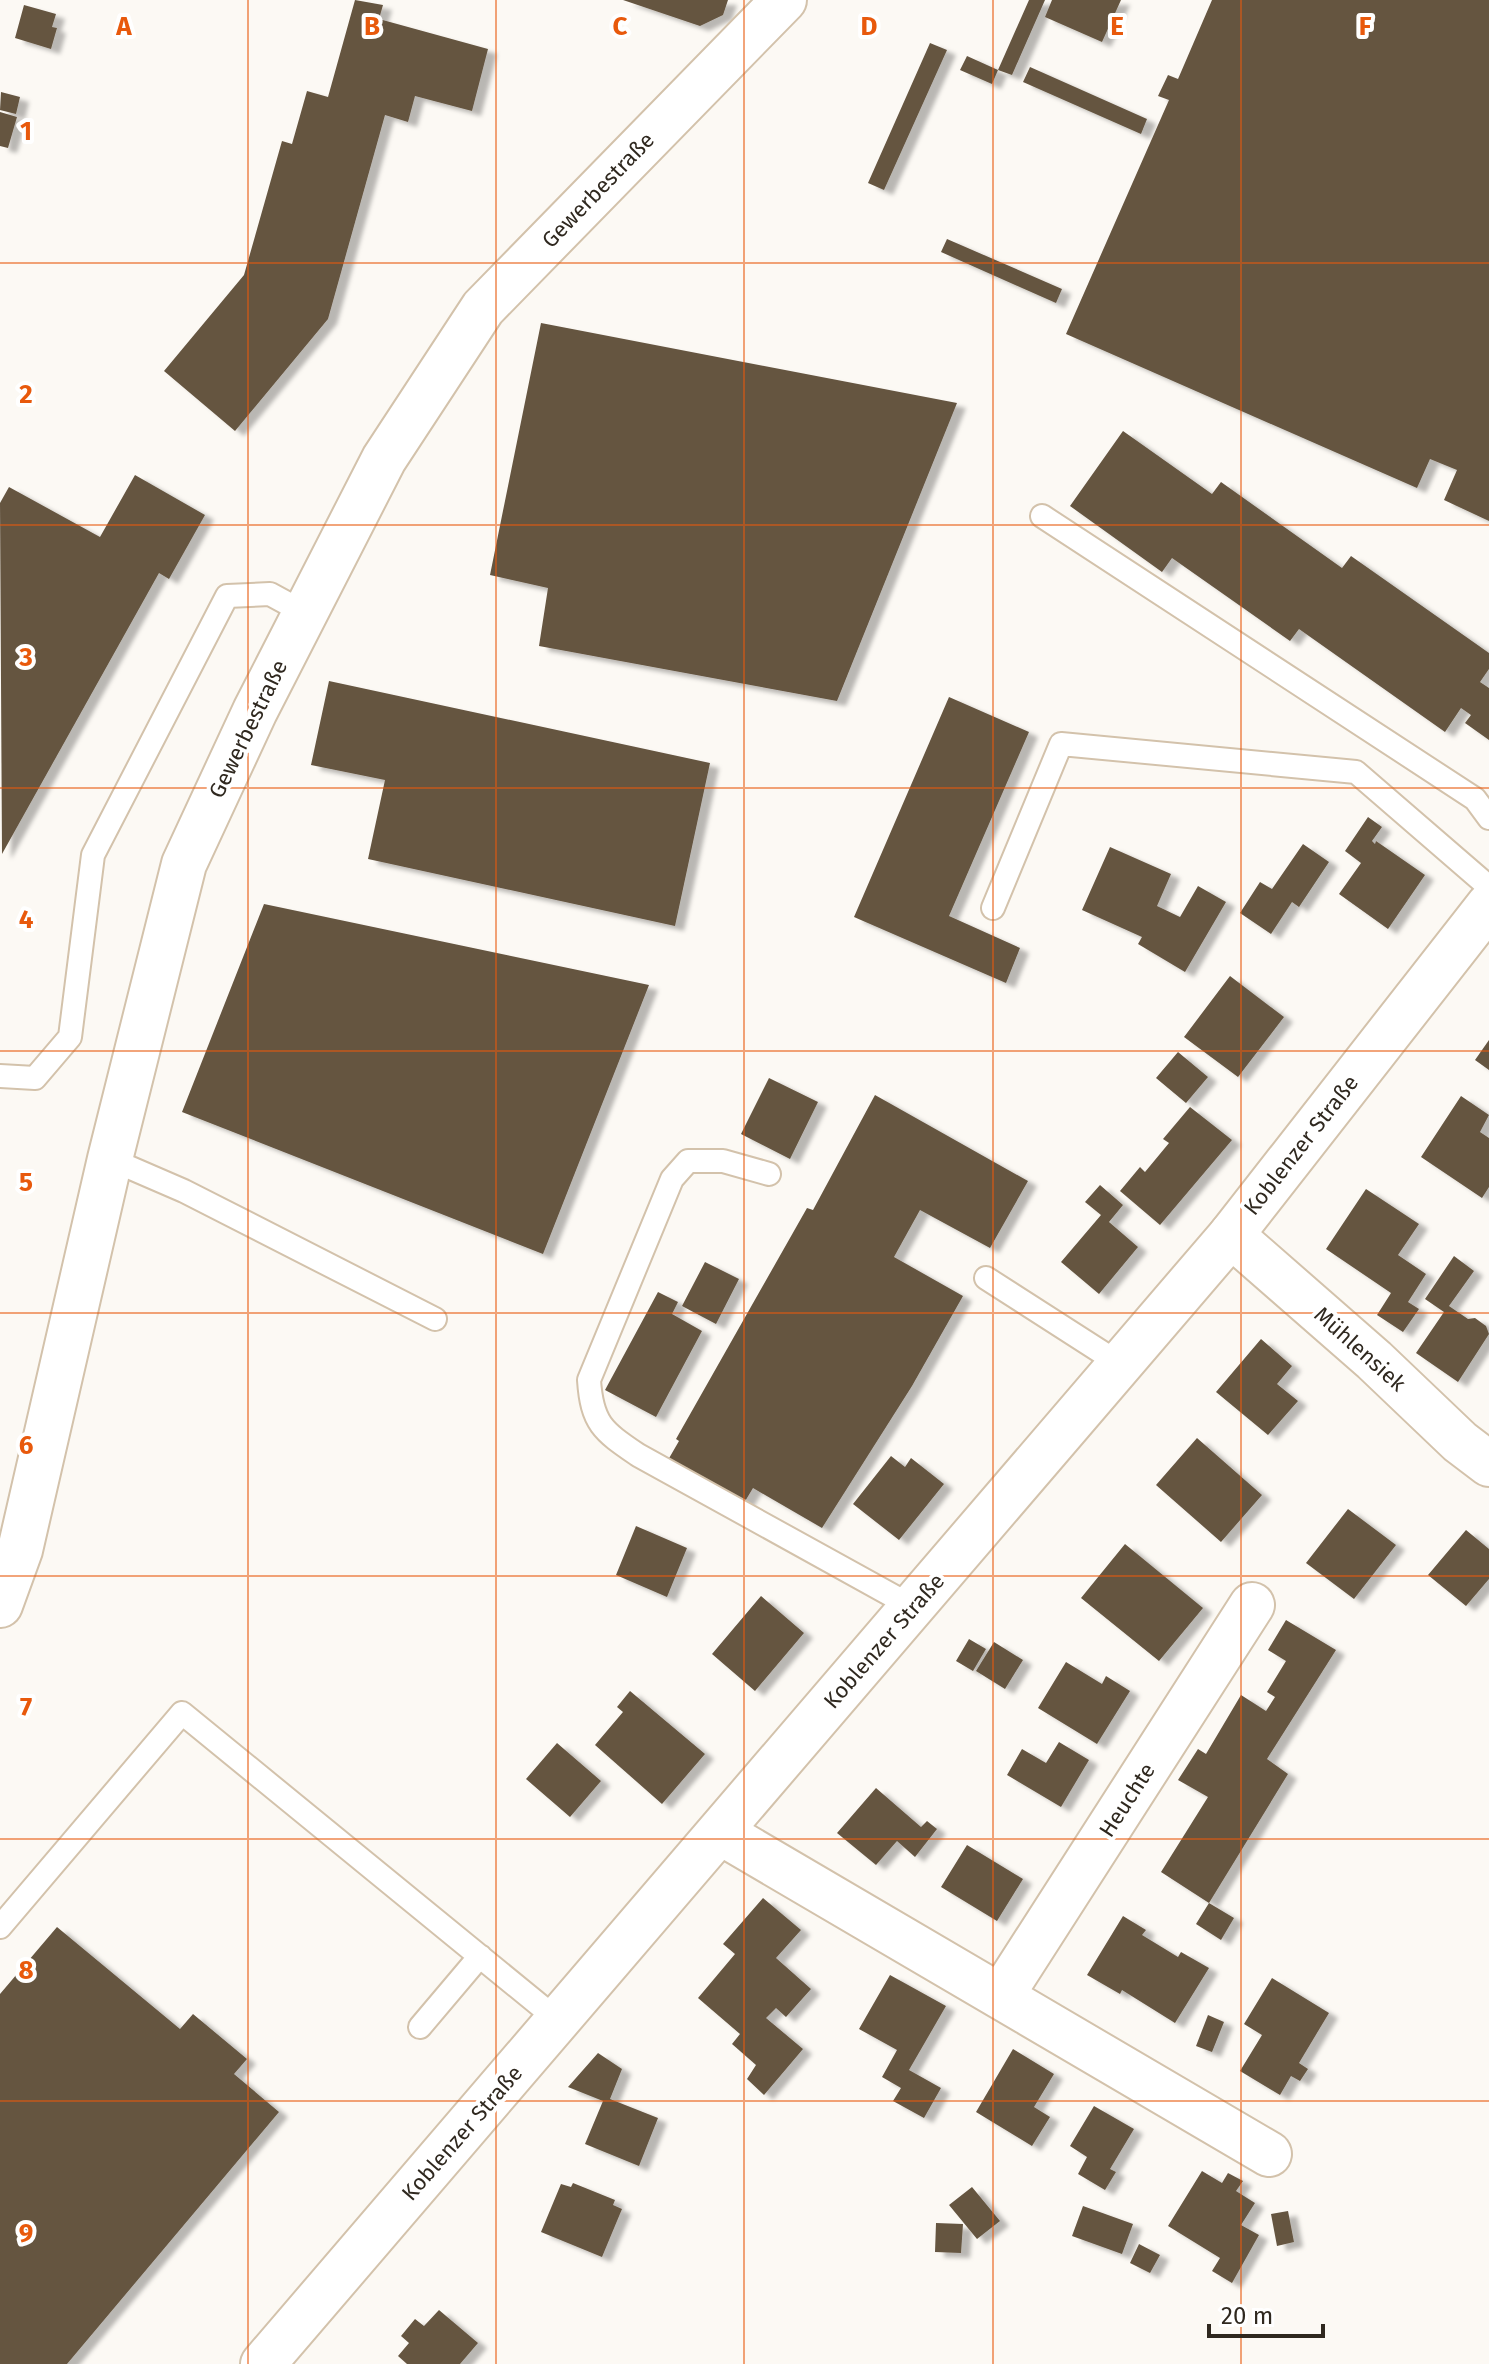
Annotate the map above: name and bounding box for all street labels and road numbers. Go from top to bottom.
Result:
street label: Gewerbestraße [536,127,660,253]
street label: Gewerbestraße [203,656,293,802]
street label: Koblenzer Straße [1238,1070,1364,1220]
street label: Mühlensiek [1309,1301,1412,1398]
street label: Koblenzer Straße [818,1568,950,1714]
street label: Heuchte [1093,1758,1161,1842]
street label: Koblenzer Straße [396,2060,528,2206]

